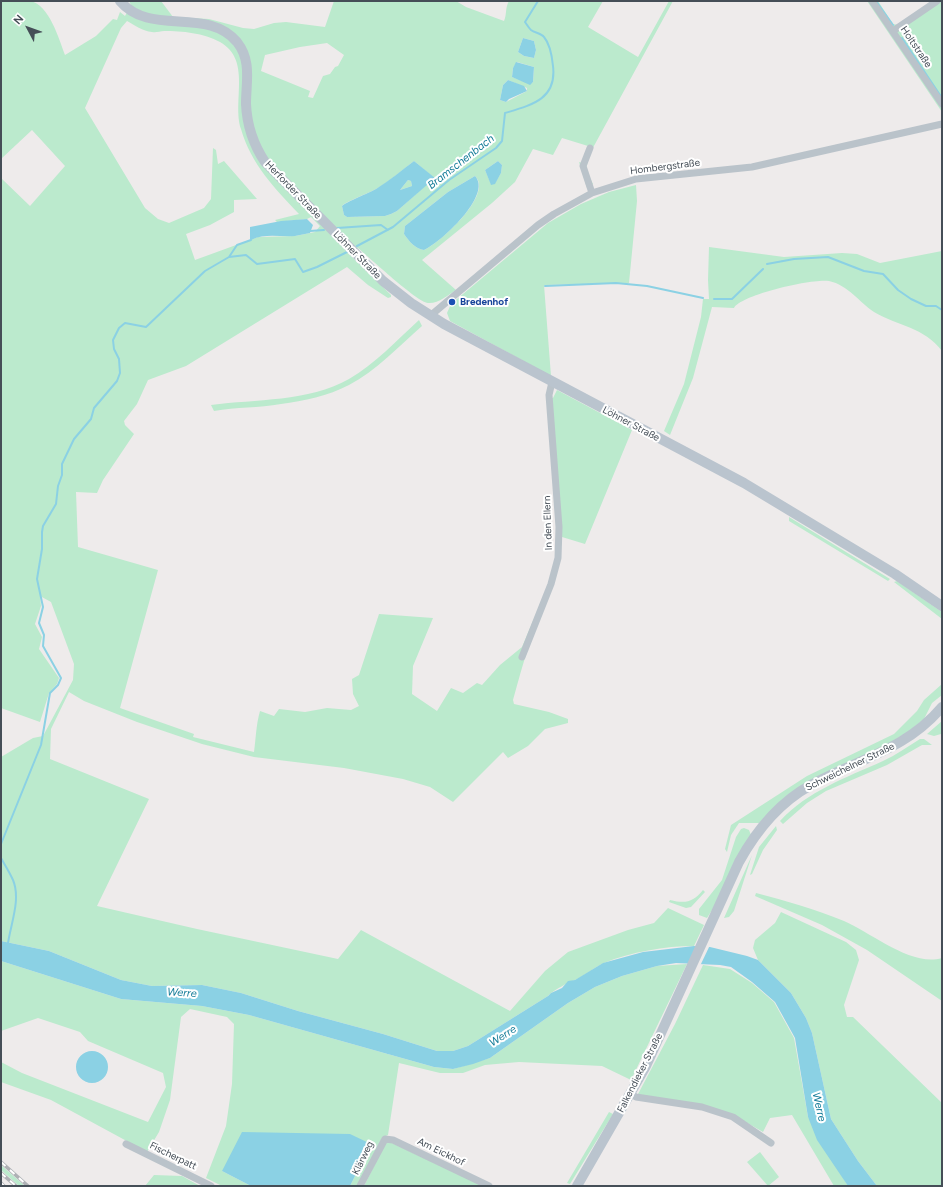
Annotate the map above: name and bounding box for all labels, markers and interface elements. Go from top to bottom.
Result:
north arrow [8,8,48,48]
text: N [11,12,26,27]
street label: Holtstraße [898,24,934,70]
water label: Bramschenbach [425,132,497,192]
street label: Hombergstraße [629,157,701,177]
street label: Herforder Straße [262,159,324,221]
street label: Löhner Straße [330,228,384,282]
place label: Bredenhof [460,296,508,308]
marker: Bredenhof [447,297,457,307]
street label: Löhner Straße [600,404,662,444]
street label: In den Ellern [541,495,555,551]
street label: Schweichelner Straße [804,740,896,794]
water label: Werre [167,985,197,1001]
water label: Werre [487,1022,519,1050]
street label: Falkendieker Straße [615,1031,665,1115]
water label: Werre [809,1091,829,1123]
street label: Am Eickhof [415,1135,467,1169]
street label: Fischerpatt [148,1139,198,1173]
street label: Klärweg [350,1139,376,1177]

